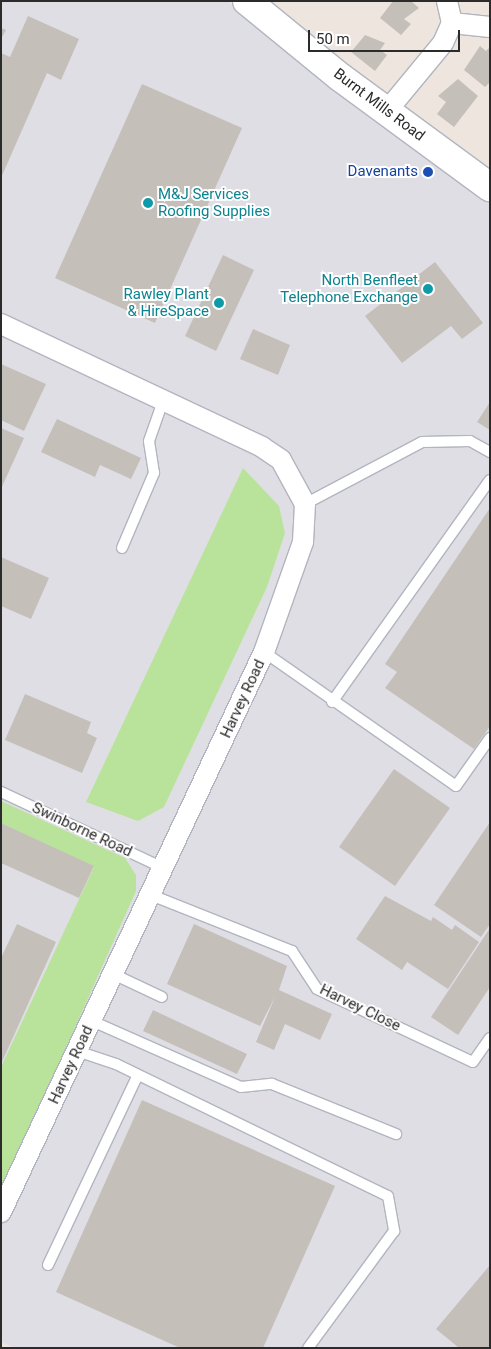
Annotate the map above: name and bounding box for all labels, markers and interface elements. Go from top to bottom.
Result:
scale bar [311,20,464,52]
text: 50 m [316,30,350,48]
street label: Burnt Mills Road [330,65,428,145]
place label: Davenants [348,163,418,181]
marker: Davenants [422,166,434,178]
place label: M&J Services Roofing Supplies [158,185,270,220]
marker: M&J Services Roofing Supplies [142,197,154,209]
place label: North Benfleet Telephone Exchange [280,271,418,306]
marker: North Benfleet Telephone Exchange [422,283,434,295]
place label: Rawley Plant & HireSpace [124,285,209,320]
marker: Rawley Plant & HireSpace [213,297,225,309]
street label: Harvey Road [217,657,269,741]
street label: Swinborne Road [29,799,135,861]
street label: Harvey Close [317,981,403,1035]
street label: Harvey Road [45,1023,97,1107]

